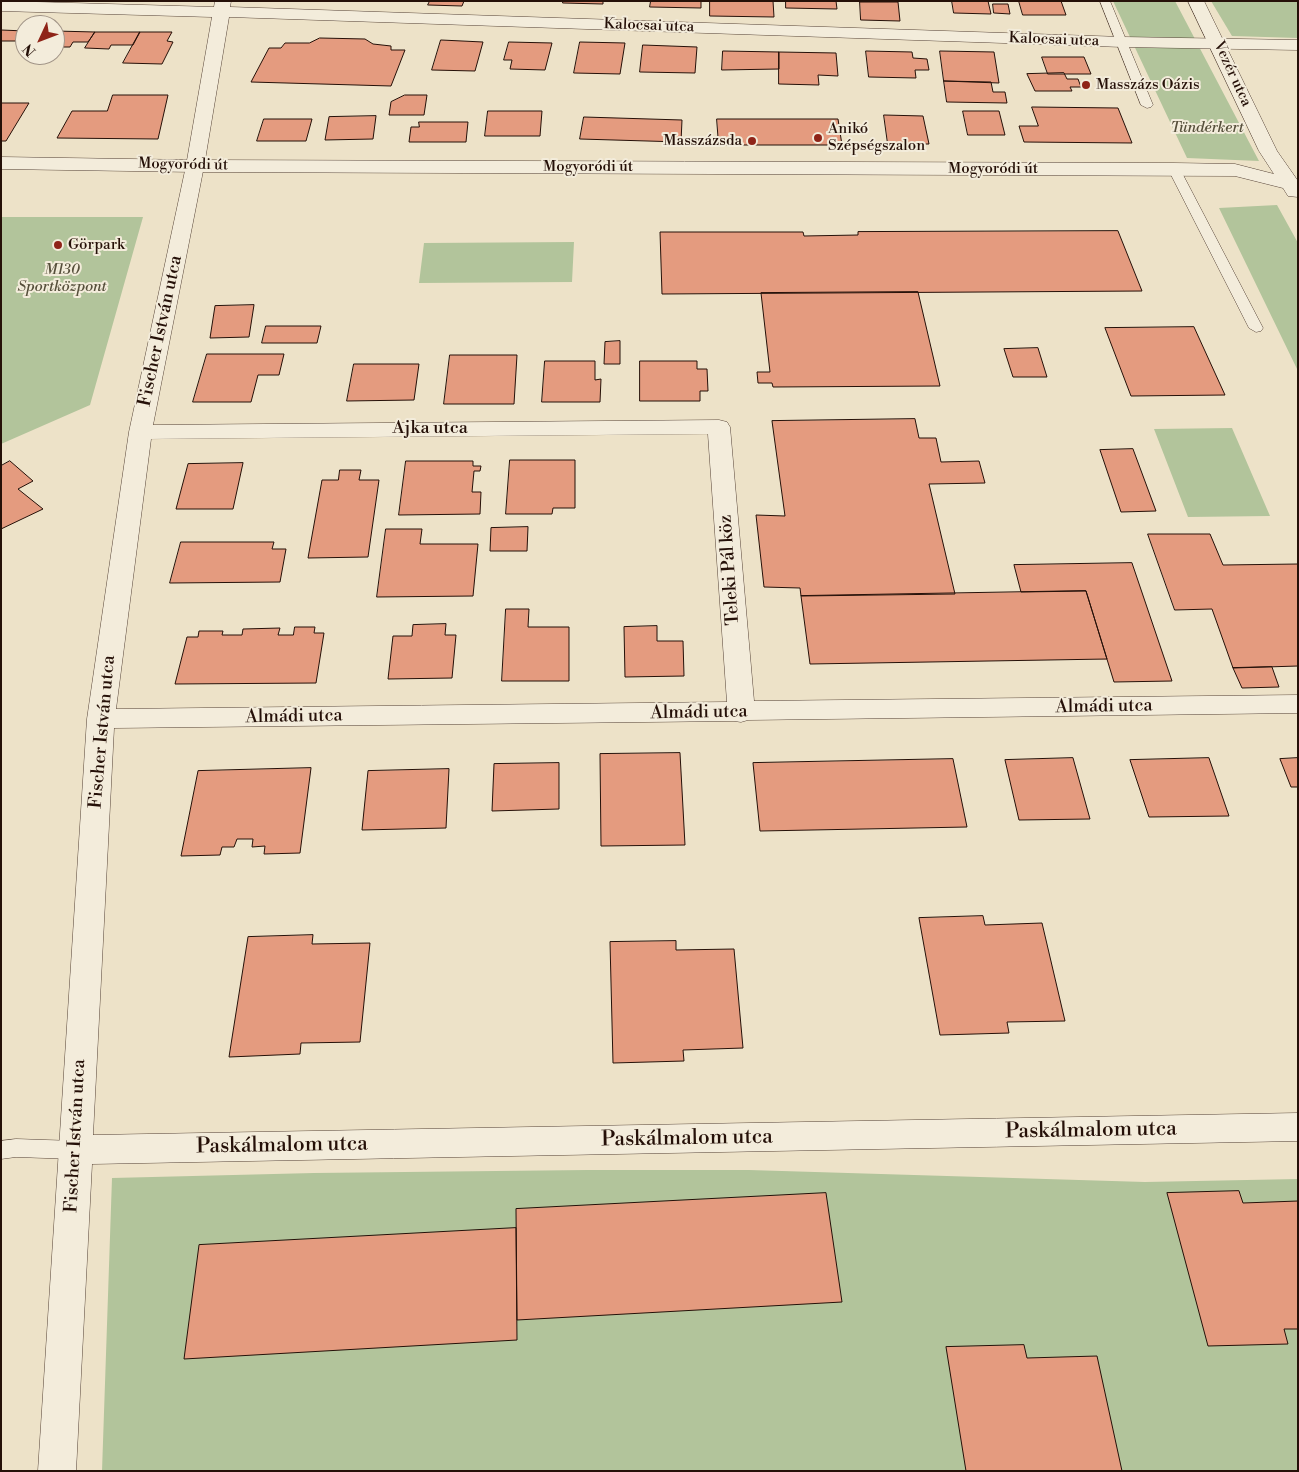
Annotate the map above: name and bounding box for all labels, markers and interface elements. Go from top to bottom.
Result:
north arrow [15,15,65,65]
street label: Kalocsai utca [603,15,695,37]
street label: Kalocsai utca [1008,29,1100,51]
street label: Vezér utca [1209,38,1255,110]
text: N [19,39,40,60]
place label: Masszázs Oázis [1096,76,1200,94]
marker: Masszázs Oázis [1080,79,1092,91]
park label: Tündérkert [1170,119,1244,137]
place label: Anikó Szépségszalon [828,120,925,155]
place label: Masszázsda [663,132,742,150]
marker: Anikó Szépségszalon [812,132,824,144]
marker: Masszázsda [746,135,758,147]
street label: Mogyoródi út [138,155,228,175]
street label: Mogyoródi út [543,158,633,176]
street label: Mogyoródi út [948,160,1038,178]
place label: Görpark [68,236,125,254]
marker: Görpark [52,239,64,251]
street label: Fischer István utca [134,253,188,409]
park label: M130 Sportközpont [17,261,107,296]
street label: Ajka utca [392,418,468,440]
street label: Teleki Pál köz [715,514,745,626]
street label: Fischer István utca [86,654,120,810]
street label: Almádi utca [1055,695,1153,719]
street label: Almádi utca [650,701,748,725]
street label: Almádi utca [245,705,343,729]
street label: Fischer István utca [61,1059,91,1213]
street label: Paskálmalom utca [1005,1117,1177,1145]
street label: Paskálmalom utca [601,1125,773,1153]
street label: Paskálmalom utca [196,1132,368,1160]

